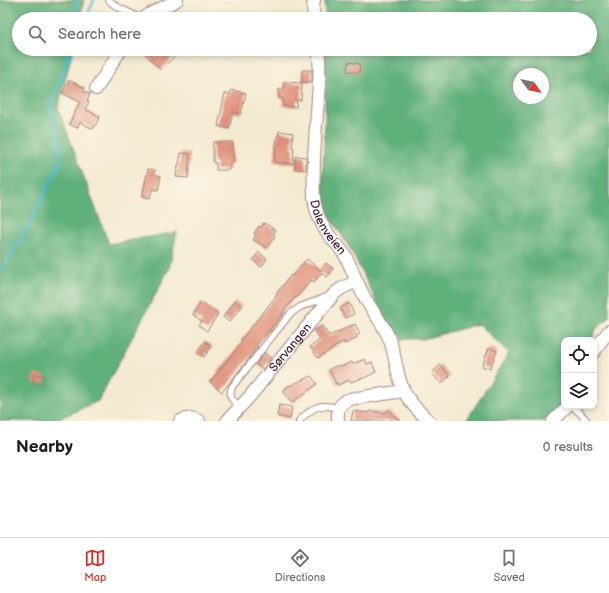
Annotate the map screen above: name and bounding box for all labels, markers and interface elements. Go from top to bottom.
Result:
search box [12,12,597,56]
icon: search [26,23,48,45]
text: Search here [58,25,141,44]
north arrow [513,68,549,104]
street label: Dalenveien [307,199,350,258]
street label: Sørvangen [266,320,315,375]
map controls [561,337,597,409]
button: locate [561,337,597,373]
button: layers [561,373,597,409]
text: Nearby [16,437,73,457]
text: 0 results [543,439,593,455]
tab: Map [84,547,106,584]
tab: Directions [275,547,325,584]
tab: Saved [494,547,525,584]

